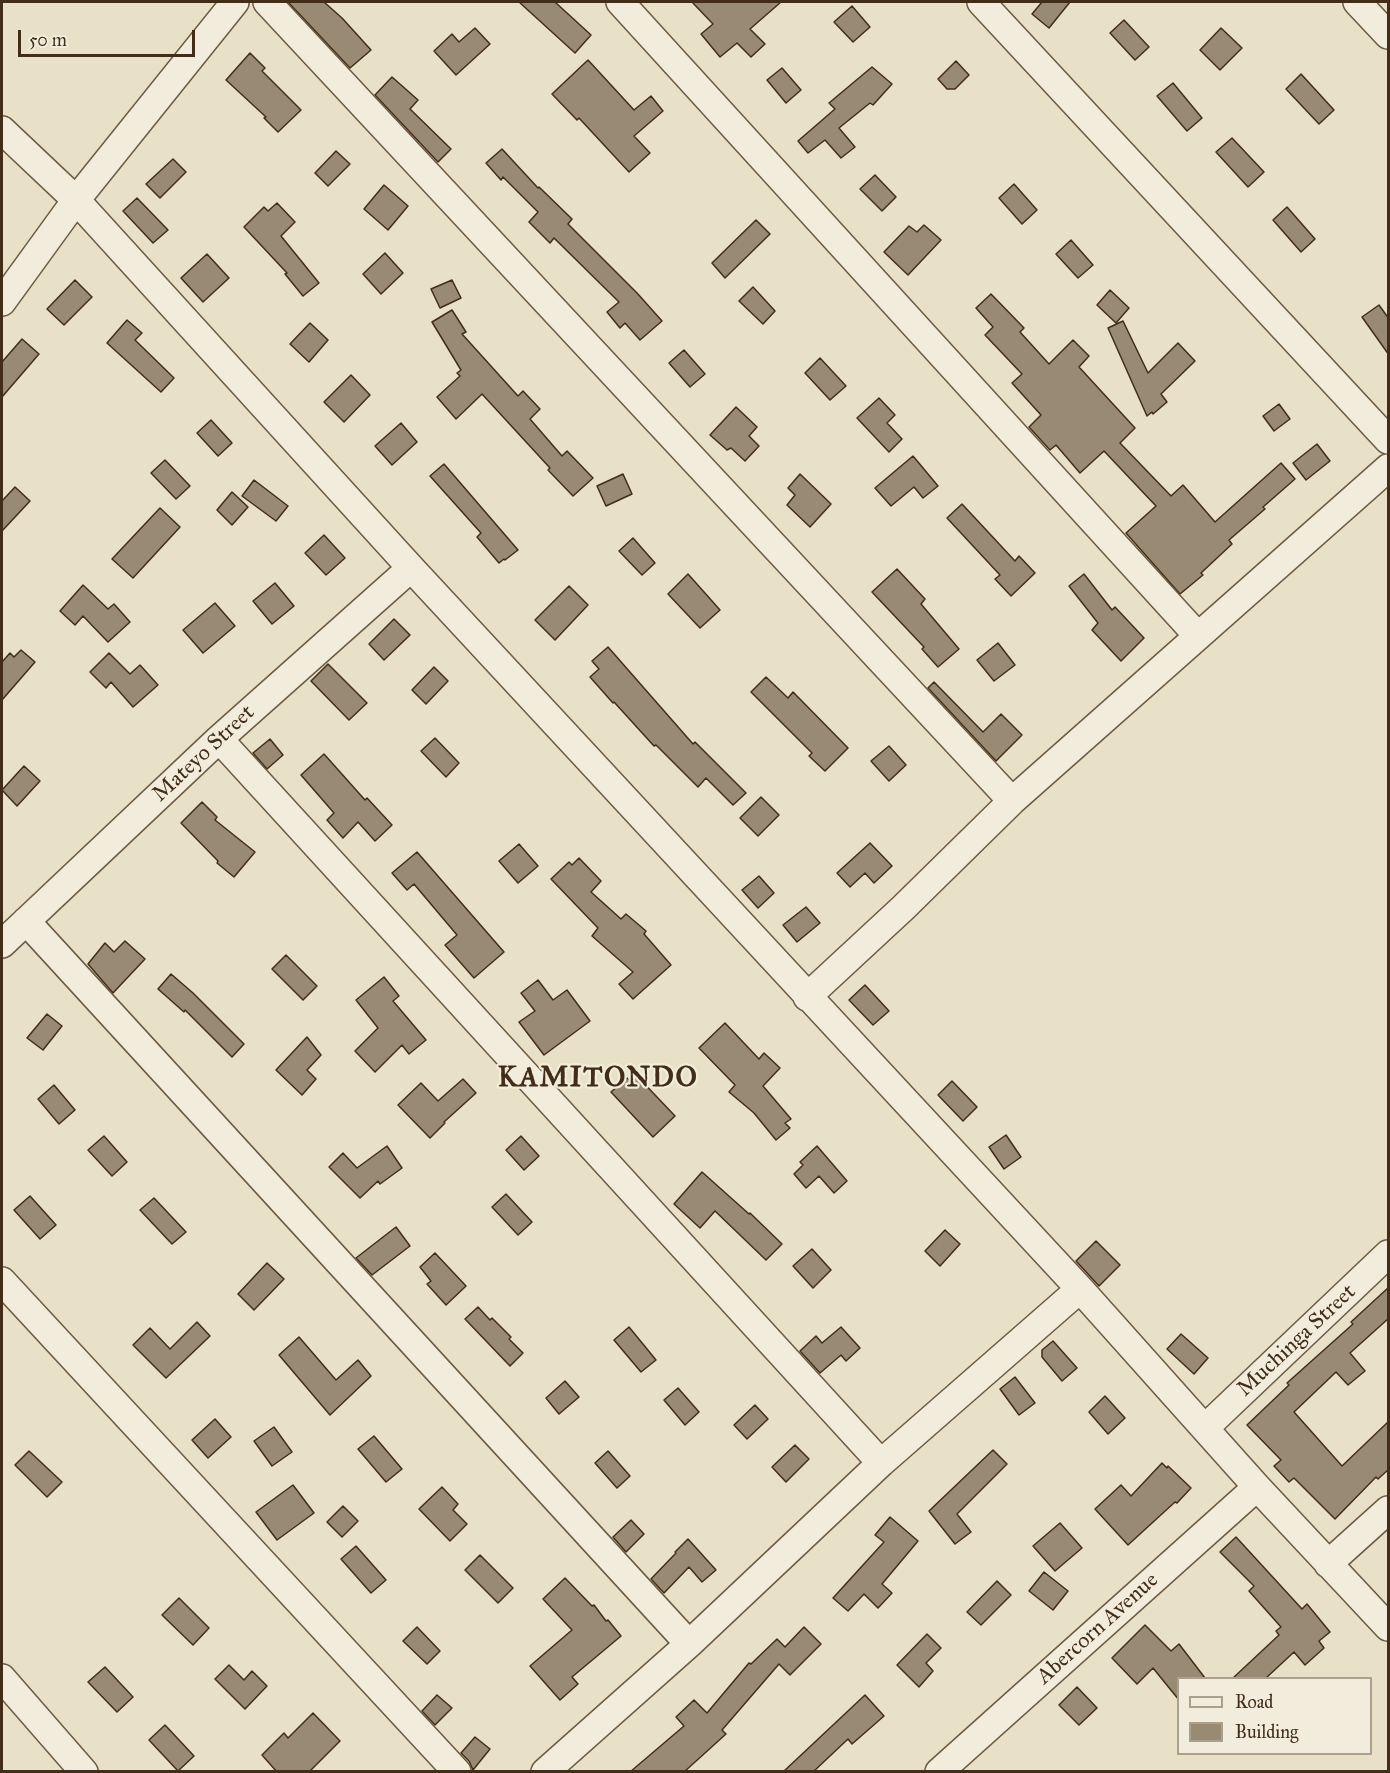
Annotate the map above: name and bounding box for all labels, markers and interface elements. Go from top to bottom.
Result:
scale bar [21,18,198,56]
text: 50 m [29,29,67,51]
street label: Mateyo Street [148,700,260,808]
district label: KAMITONDO [498,1062,698,1096]
street label: Muchinga Street [1232,1279,1362,1403]
street label: Abercorn Avenue [1032,1568,1164,1690]
legend [1177,1677,1372,1755]
text: Road [1235,1691,1273,1713]
text: Building [1235,1721,1298,1743]

